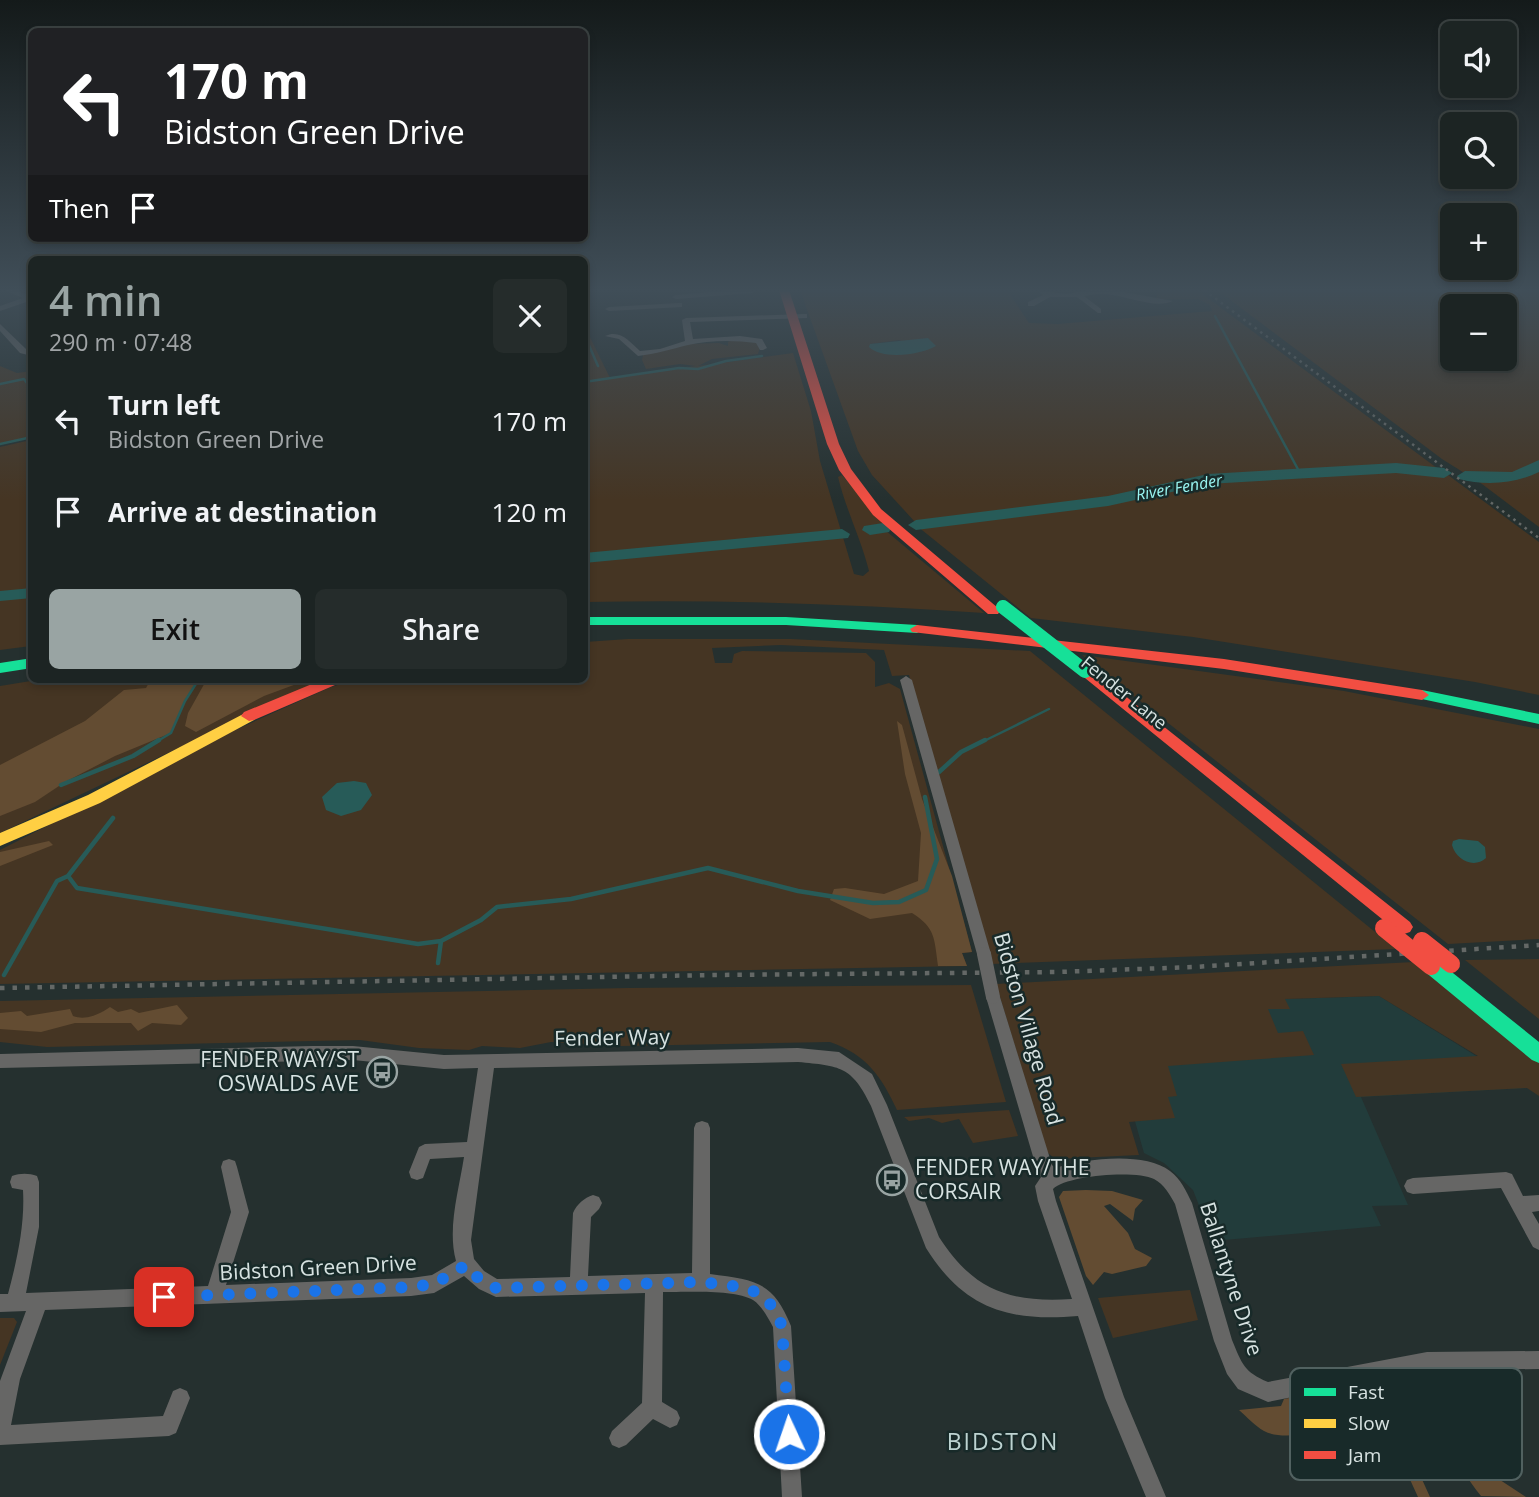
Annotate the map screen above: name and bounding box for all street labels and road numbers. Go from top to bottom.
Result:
street label: Fender Lane [1077,650,1173,734]
street label: Bidston Village Road [988,929,1070,1128]
street label: Fender Way [554,1022,671,1052]
street label: Ballantyne Drive [1194,1198,1270,1359]
street label: Bidston Green Drive [219,1248,417,1286]

